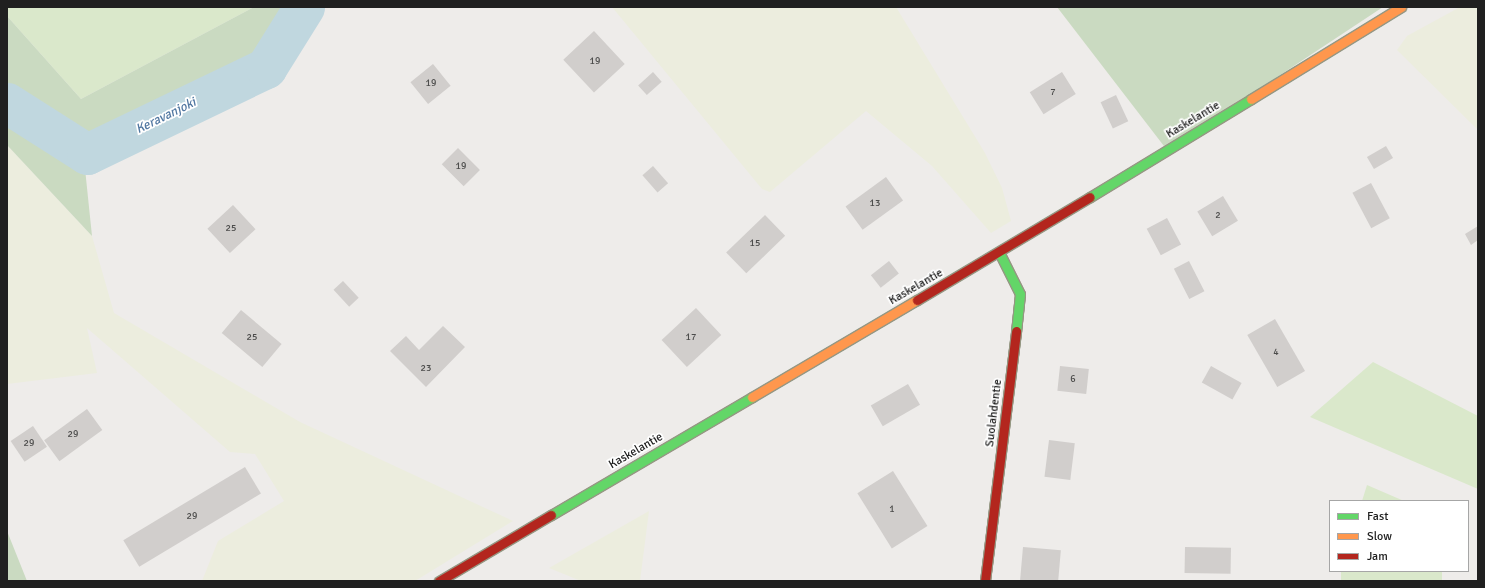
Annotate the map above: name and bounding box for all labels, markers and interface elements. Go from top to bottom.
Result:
house number: 19 [590,56,600,68]
house number: 19 [426,78,436,90]
house number: 7 [1050,87,1056,99]
water label: Keravanjoki [133,95,199,137]
street label: Kaskelantie [1164,98,1222,142]
house number: 19 [456,161,466,173]
house number: 13 [870,198,880,210]
house number: 2 [1215,210,1221,222]
house number: 25 [226,223,236,235]
house number: 15 [750,238,760,250]
street label: Kaskelantie [886,266,946,308]
house number: 25 [247,332,257,344]
house number: 17 [686,332,696,344]
house number: 4 [1273,347,1279,359]
house number: 23 [421,363,431,375]
house number: 6 [1070,374,1076,386]
street label: Suolahdentie [983,378,1005,448]
house number: 29 [68,429,78,441]
street label: Kaskelantie [606,430,666,472]
house number: 29 [24,438,34,450]
legend [1329,500,1469,572]
house number: 1 [889,504,895,516]
text: Fast [1367,509,1388,524]
house number: 29 [187,511,197,523]
text: Slow [1367,529,1392,544]
text: Jam [1367,549,1388,564]

